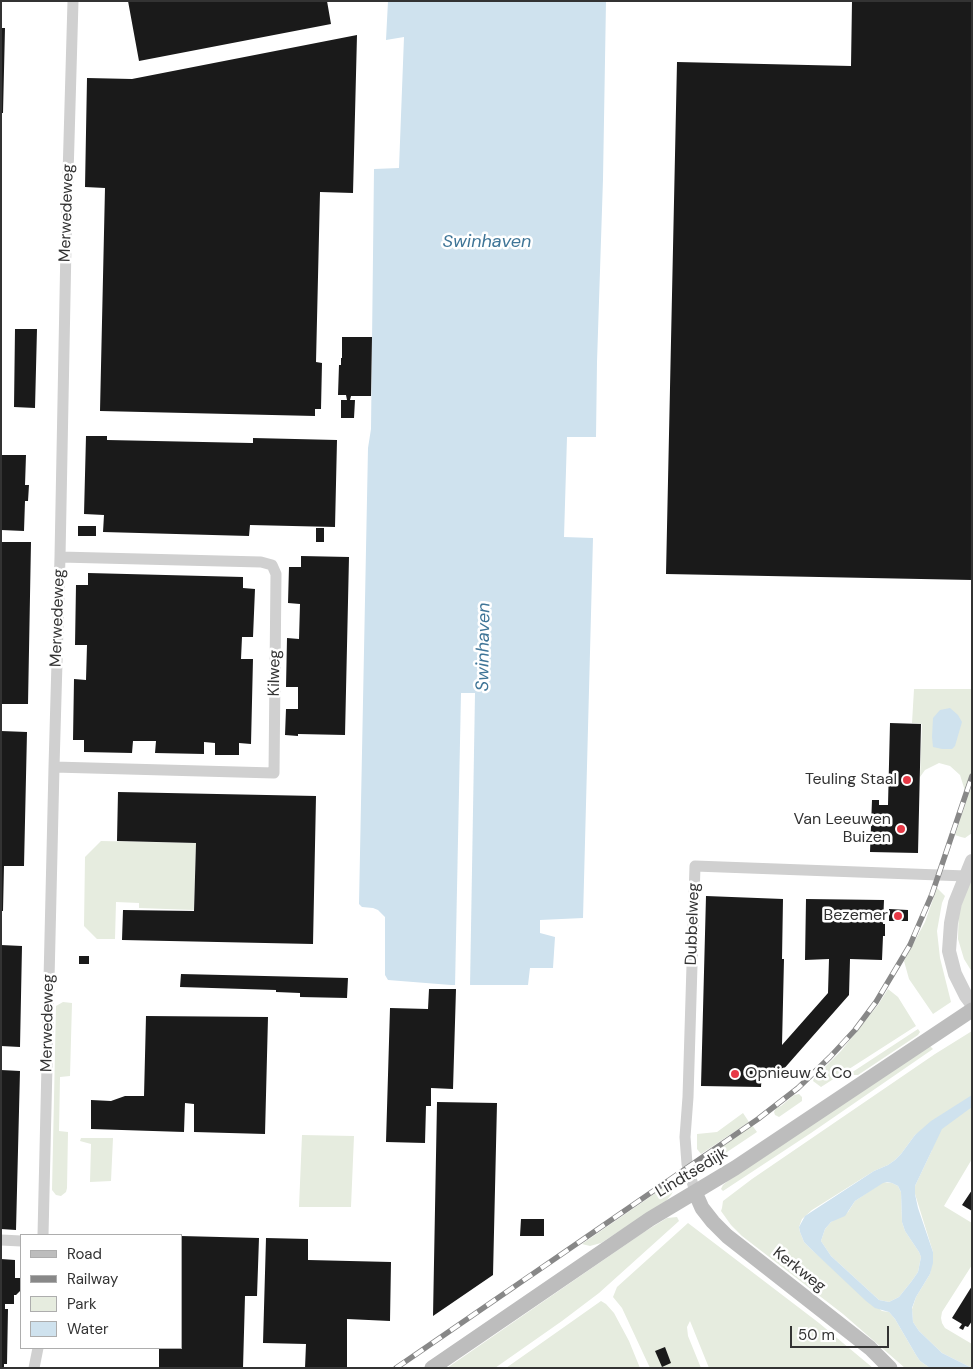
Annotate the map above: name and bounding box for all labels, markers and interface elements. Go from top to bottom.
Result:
street label: Merwedeweg [56,164,78,262]
water label: Swinhaven [443,231,531,253]
street label: Merwedeweg [47,569,69,667]
water label: Swinhaven [472,602,496,692]
street label: Kilweg [265,650,285,696]
place label: Teuling Staal [805,770,897,790]
marker: Teuling Staal [901,774,913,786]
place label: Van Leeuwen Buizen [793,810,891,848]
marker: Van Leeuwen Buizen [895,823,907,835]
street label: Dubbelweg [682,882,704,966]
place label: Bezemer [824,906,888,926]
marker: Bezemer [892,910,904,922]
street label: Merwedeweg [38,974,58,1072]
place label: Opnieuw & Co [745,1064,852,1084]
marker: Opnieuw & Co [729,1068,741,1080]
street label: Lindtsedijk [652,1144,732,1202]
legend [20,1234,182,1349]
street label: Kerkweg [769,1243,829,1297]
text: Road [67,1244,102,1264]
text: Railway [67,1269,118,1289]
text: Park [67,1294,97,1314]
scale bar [793,1316,892,1348]
text: Water [67,1319,108,1339]
text: 50 m [798,1325,835,1345]

